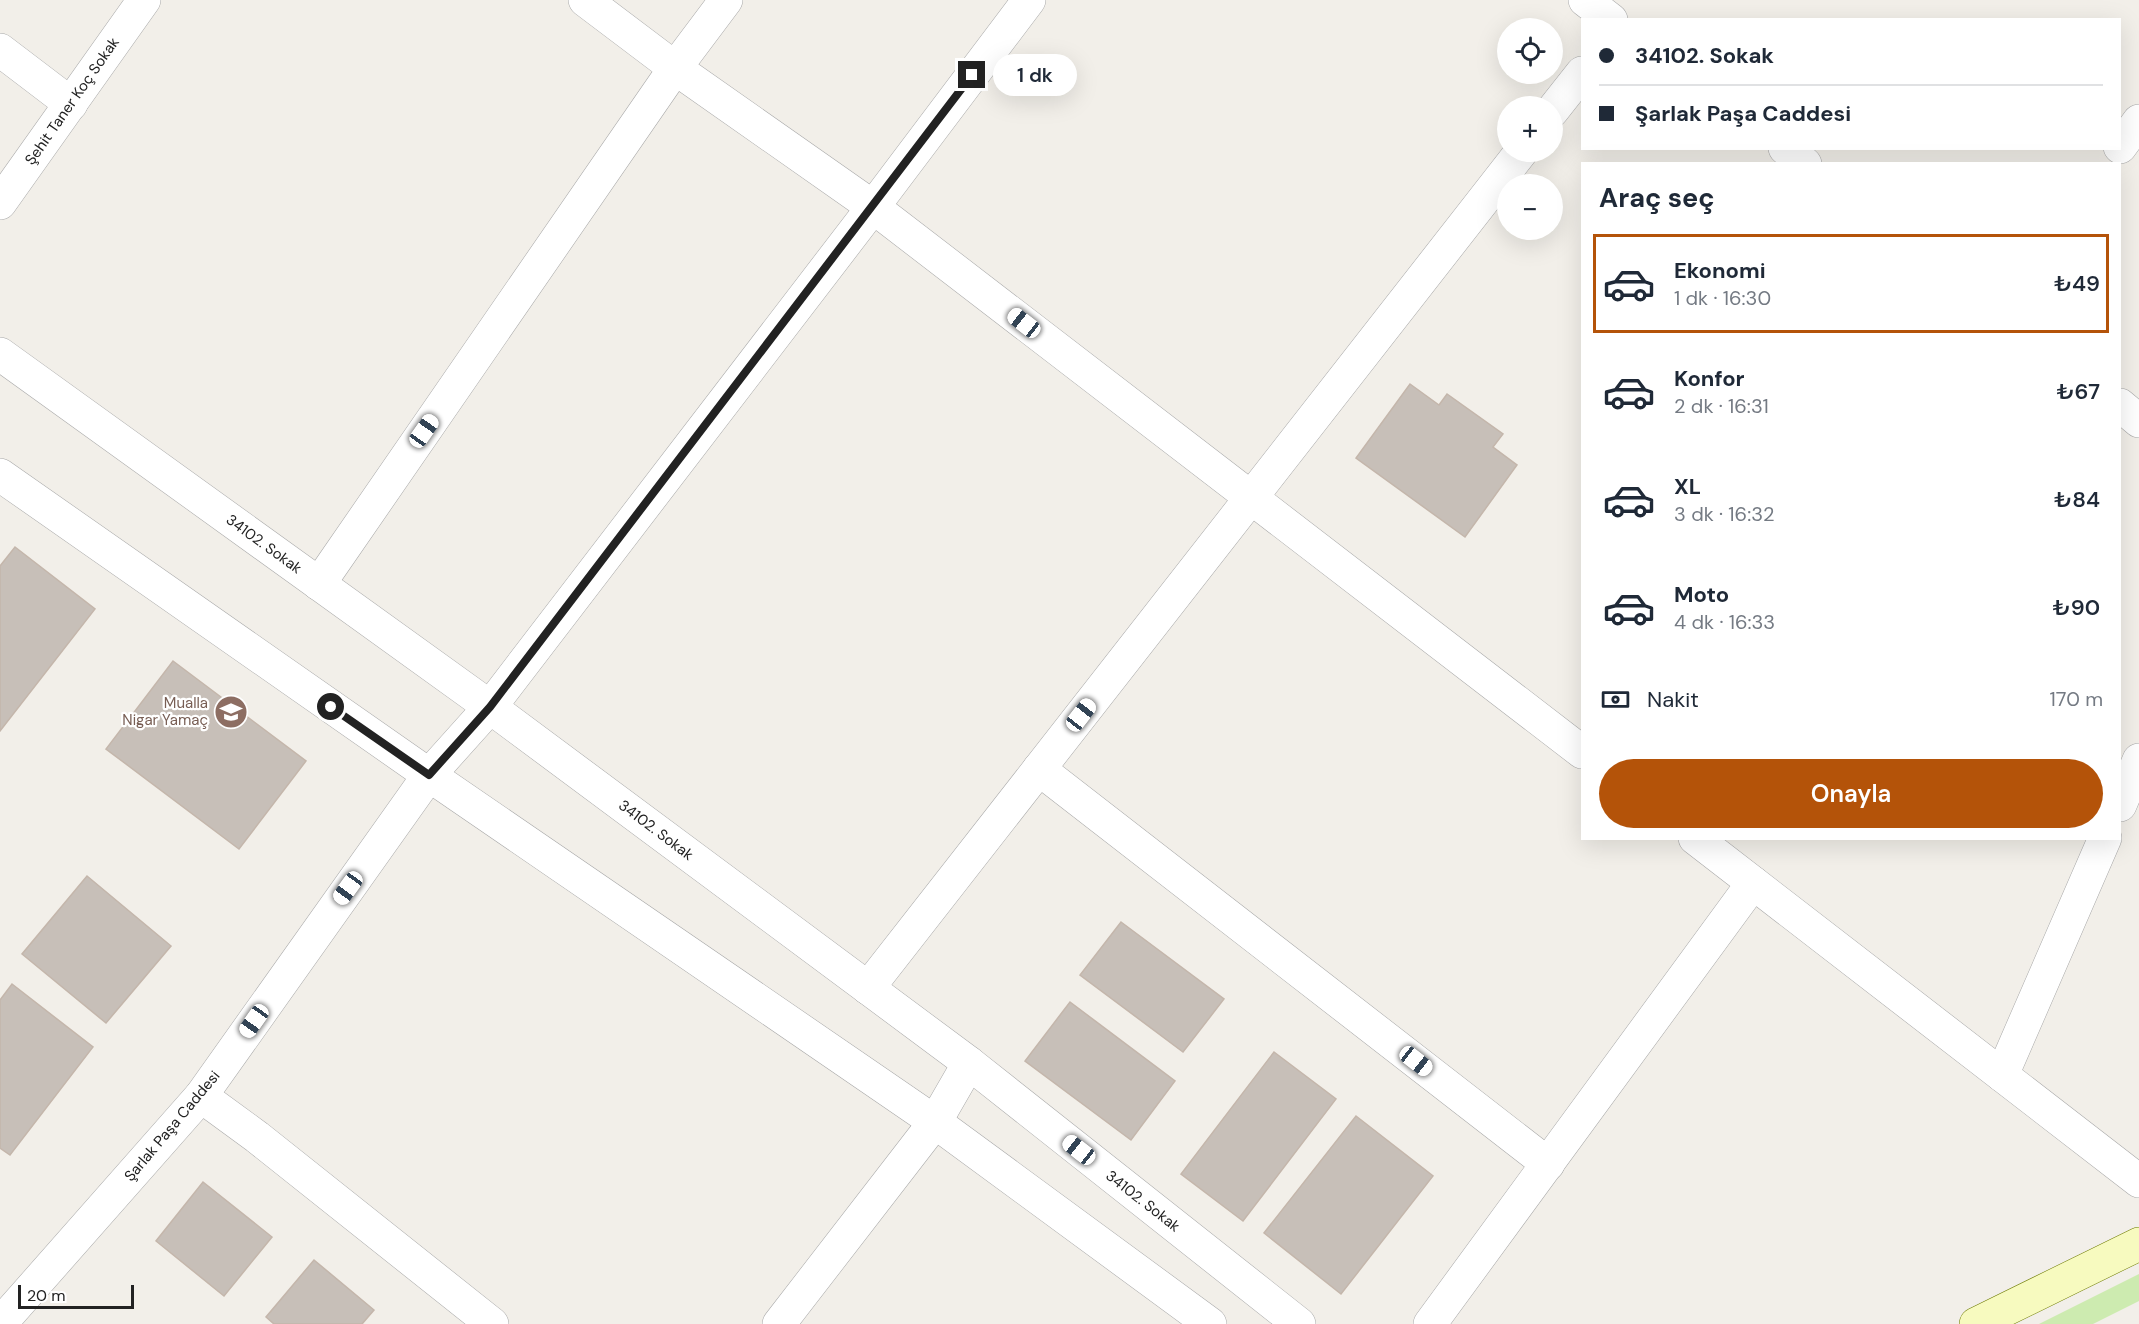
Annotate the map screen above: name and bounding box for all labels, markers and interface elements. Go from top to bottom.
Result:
map controls [1497,18,1563,240]
button: locate [1497,18,1563,84]
street label: Şehit Taner Koç Sokak [20,33,124,169]
text: 34102. Sokak [1635,41,1774,70]
callout: 1 dk [993,54,1077,96]
route end [958,61,985,88]
text: 1 dk [1017,62,1053,88]
button: + [1497,96,1563,162]
text: Şarlak Paşa Caddesi [1635,99,1851,128]
button: − [1497,174,1563,240]
text: Araç seç [1599,180,1715,215]
text: Ekonomi [1674,256,1766,285]
icon: car [1602,257,1656,311]
text: ₺49 [2054,269,2100,298]
text: 1 dk · 16:30 [1674,285,1771,311]
car [1004,305,1044,341]
text: Konfor [1674,364,1745,393]
icon: car [1602,365,1656,419]
text: ₺67 [2057,377,2100,406]
text: 2 dk · 16:31 [1674,393,1769,419]
car [406,411,442,451]
text: XL [1674,472,1701,501]
icon: car [1602,473,1656,527]
text: ₺84 [2054,485,2100,514]
text: 3 dk · 16:32 [1674,501,1775,527]
street label: 34102. Sokak [222,510,306,579]
text: Moto [1674,580,1729,609]
icon: car [1602,581,1656,635]
text: ₺90 [2053,593,2100,622]
text: 4 dk · 16:33 [1674,609,1775,635]
icon: cash [1599,683,1632,716]
text: Nakit [1647,685,1699,714]
text: 170 m [2050,686,2103,712]
place label: Mualla Nigar Yamaç [122,693,208,730]
route start [317,693,344,720]
school or university icon: Mualla Nigar Yamaç [213,694,249,730]
car [1063,695,1099,735]
button: Onayla [1599,759,2103,828]
street label: 34102. Sokak [614,795,698,865]
car [330,868,366,908]
car [236,1001,272,1041]
car [1396,1043,1436,1079]
street label: Şarlak Paşa Caddesi [120,1066,224,1186]
car [1059,1132,1099,1168]
street label: 34102. Sokak [1102,1166,1185,1237]
scale bar [18,1282,134,1310]
text: 20 m [27,1285,66,1306]

